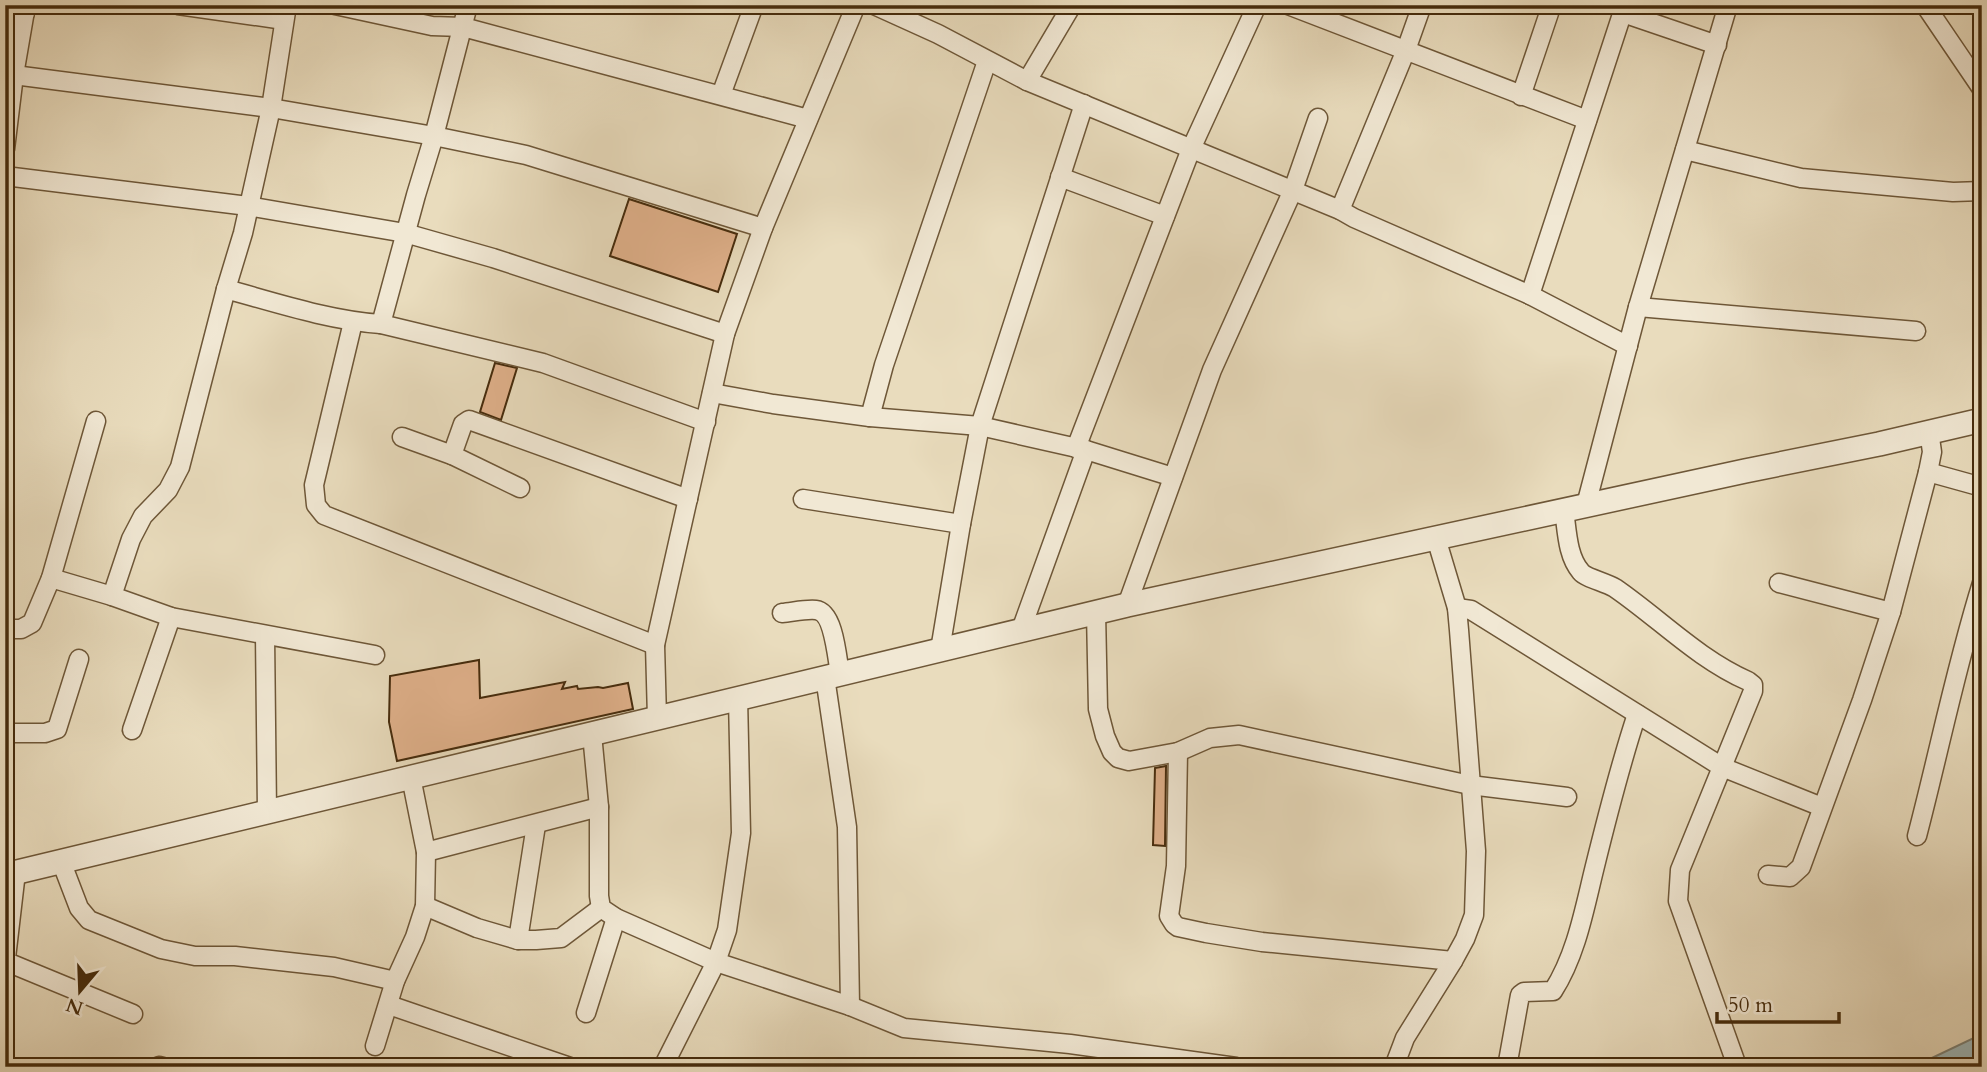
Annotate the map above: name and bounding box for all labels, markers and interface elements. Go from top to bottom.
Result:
north arrow [46,956,116,1026]
scale bar [1717,981,1840,1025]
text: N [62,991,87,1021]
text: 50 m [1728,991,1773,1020]

